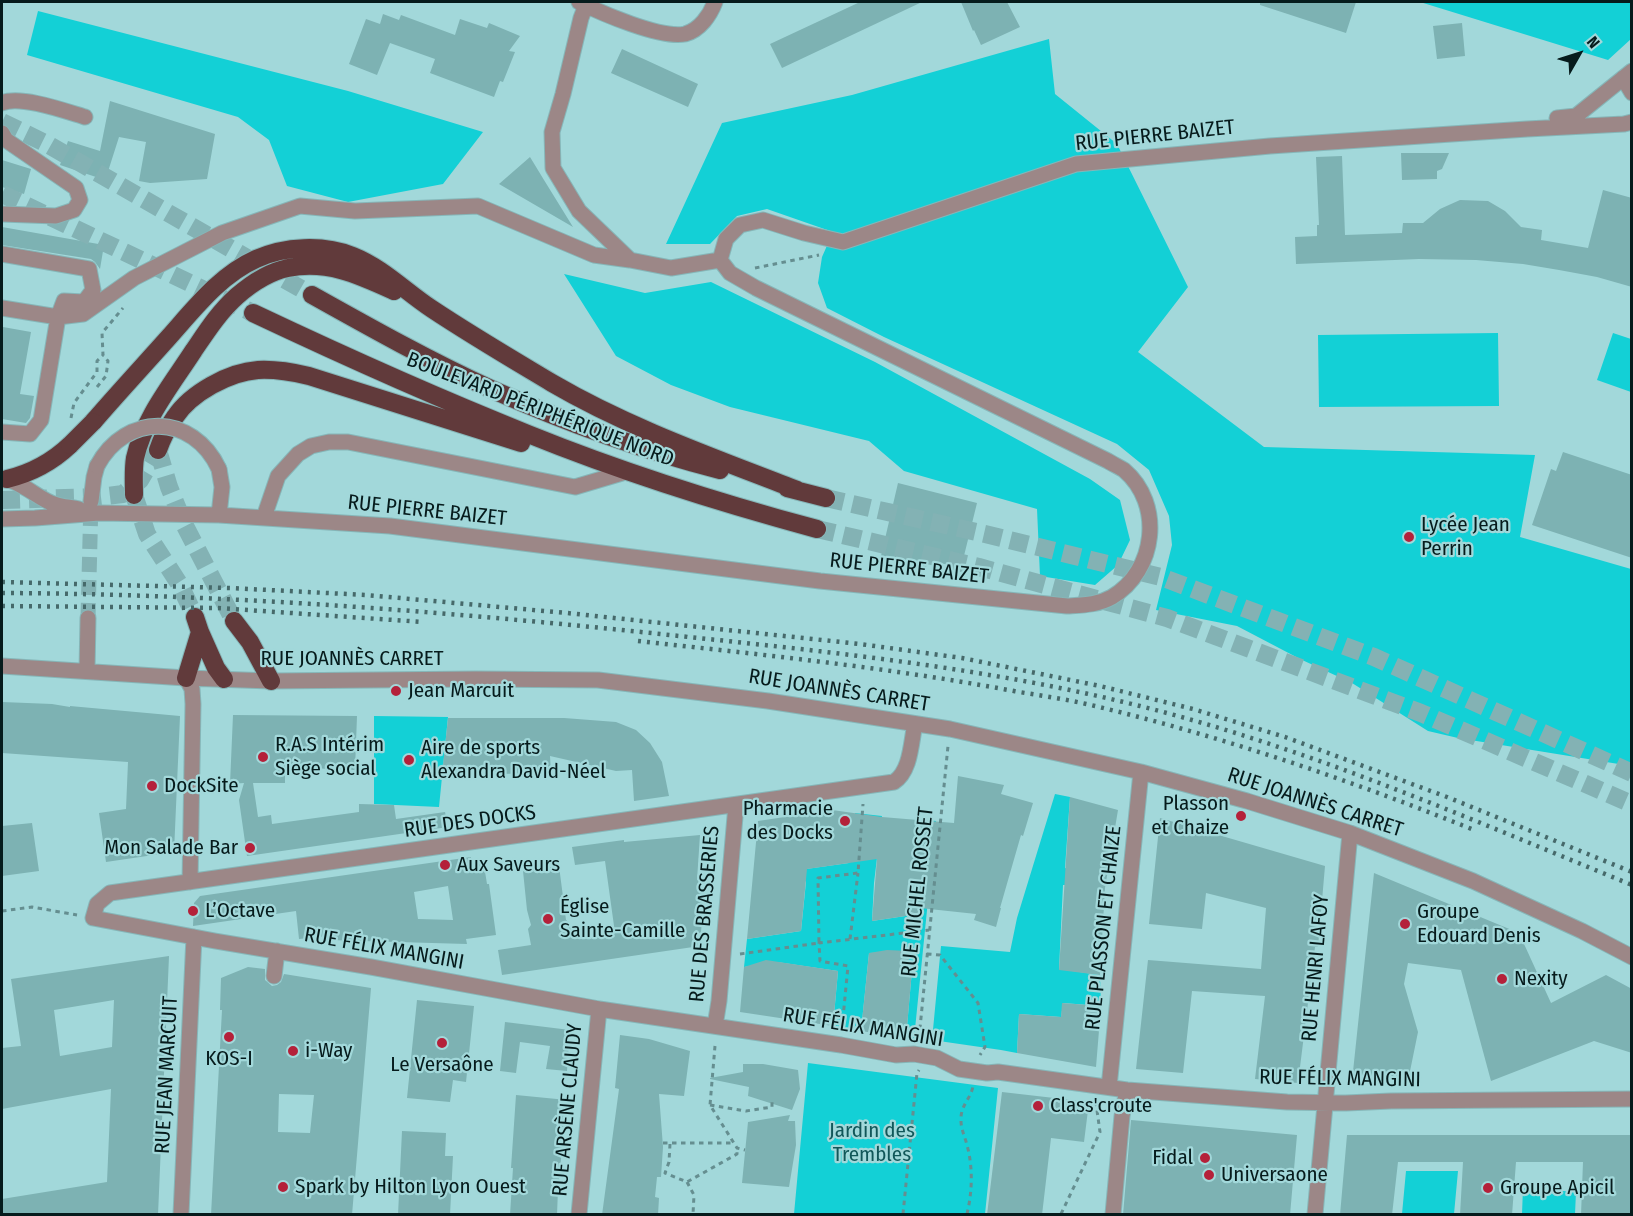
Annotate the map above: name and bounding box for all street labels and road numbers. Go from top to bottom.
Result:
street label: RUE PIERRE BAIZET [1074,115,1236,157]
street label: BOULEVARD PÉRIPHÉRIQUE NORD [403,347,677,473]
street label: RUE PIERRE BAIZET [346,490,508,532]
street label: RUE PIERRE BAIZET [828,548,990,590]
street label: RUE JOANNÈS CARRET [261,646,443,672]
street label: RUE JOANNÈS CARRET [747,664,931,718]
street label: RUE JOANNÈS CARRET [1224,763,1406,843]
street label: RUE DES DOCKS [402,800,538,844]
street label: RUE MICHEL ROSSET [897,806,939,978]
street label: RUE DES BRASSERIES [685,825,725,1003]
street label: RUE PLASSON ET CHAIZE [1081,825,1127,1031]
street label: RUE HENRI LAFOY [1297,893,1335,1043]
street label: RUE FÉLIX MANGINI [302,923,466,975]
street label: RUE JEAN MARCUIT [150,995,184,1155]
street label: RUE FÉLIX MANGINI [781,1003,945,1053]
street label: RUE ARSÈNE CLAUDY [548,1022,588,1198]
street label: RUE FÉLIX MANGINI [1259,1065,1421,1093]

